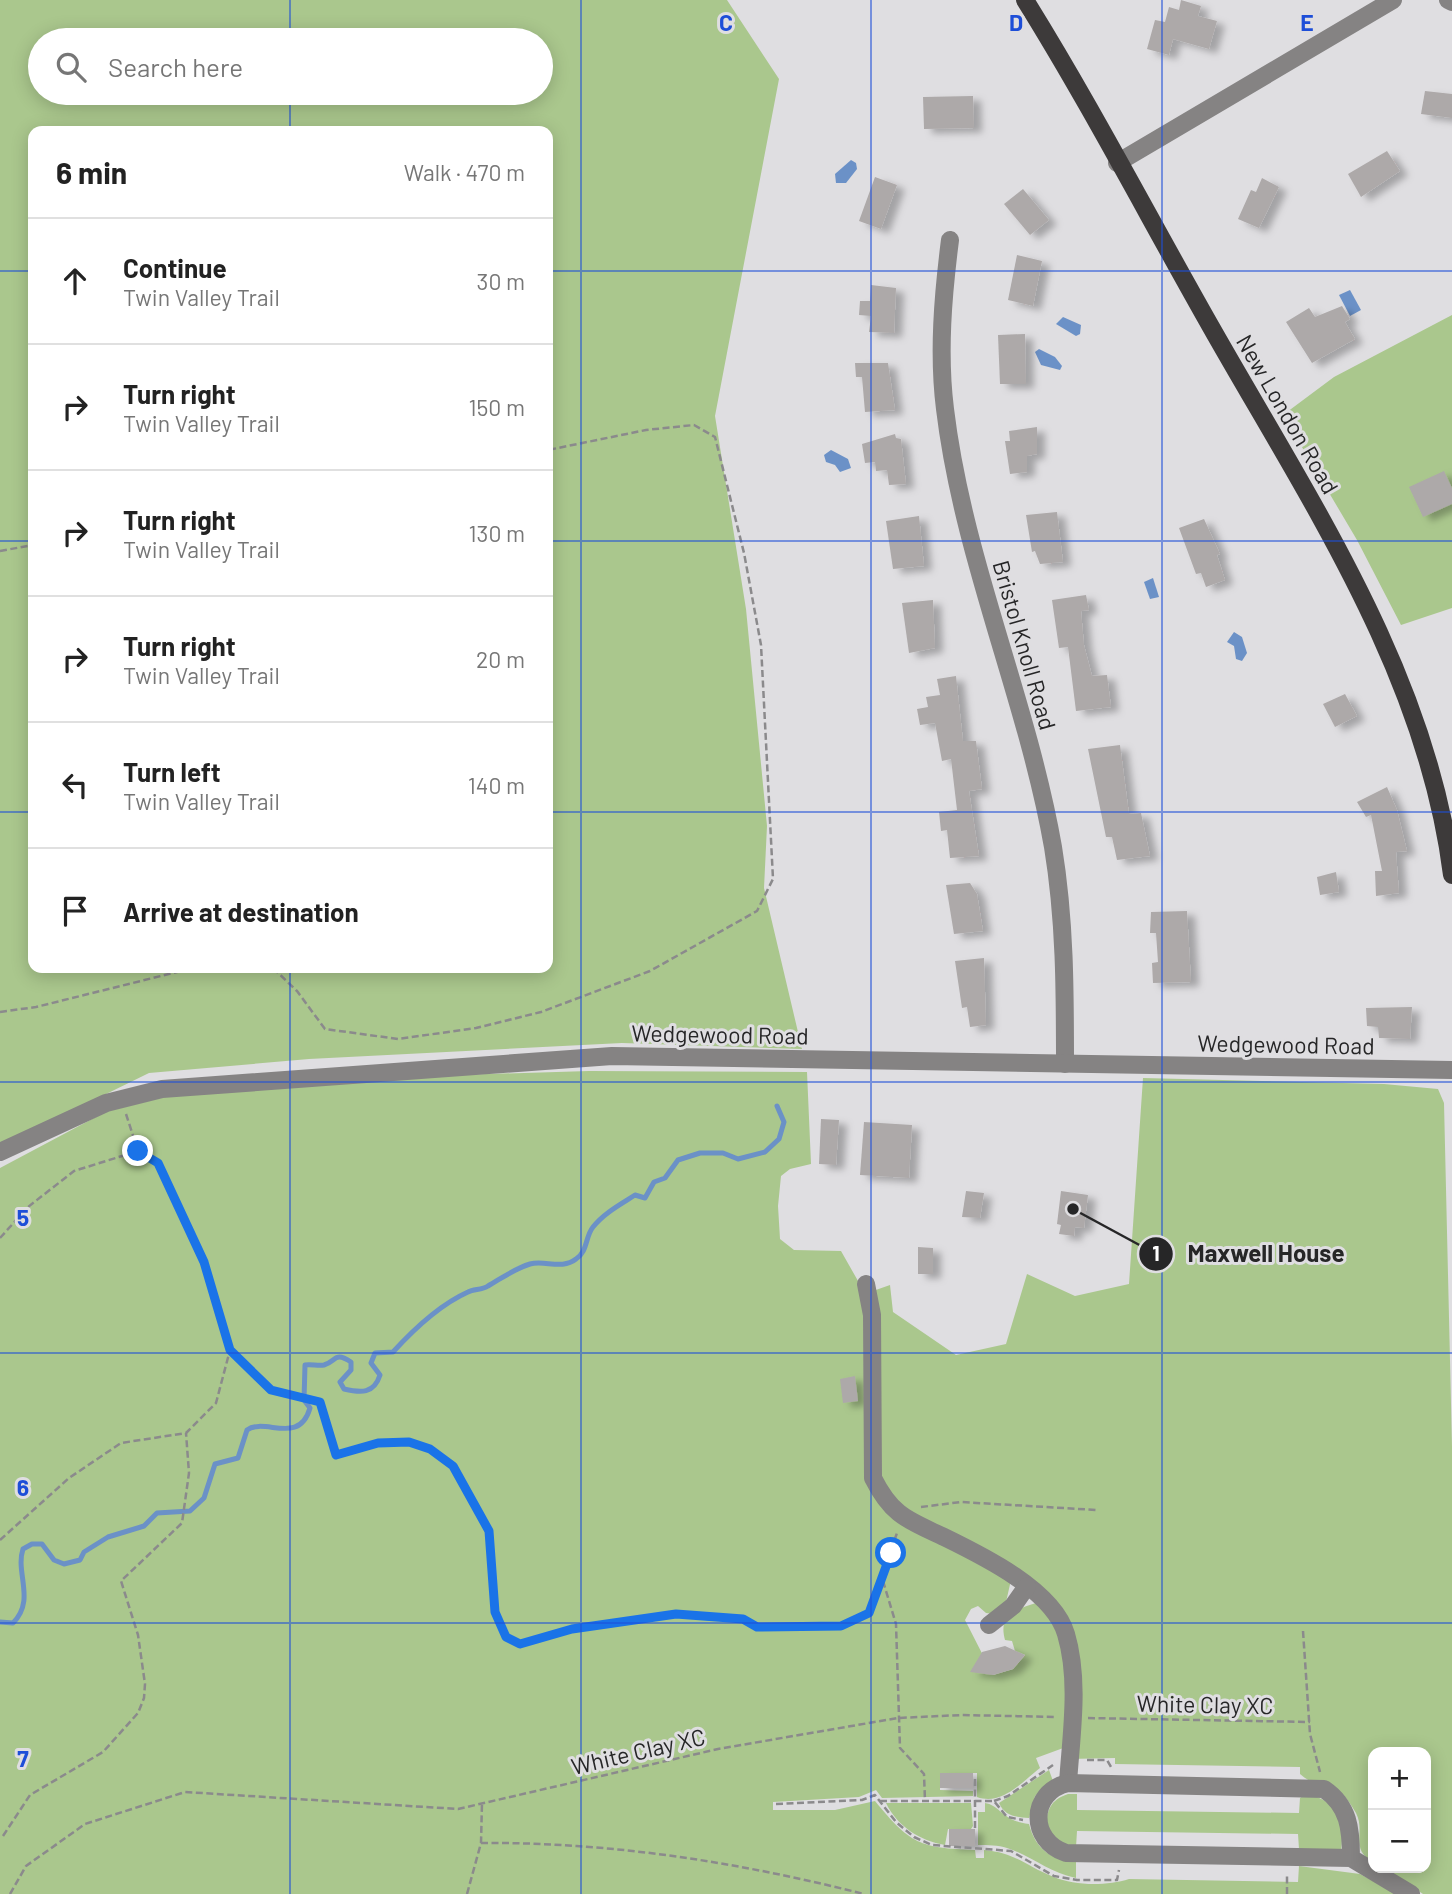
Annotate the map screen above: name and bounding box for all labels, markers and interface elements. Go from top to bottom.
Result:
text: C [719,8,733,36]
text: D [1009,8,1023,36]
text: E [1300,8,1314,36]
search box [28,28,553,105]
icon: search [52,48,90,86]
text: Search here [108,51,243,82]
text: 6 min [56,154,127,190]
text: Walk · 470 m [404,158,525,186]
text: Continue [123,252,227,283]
icon: ahead [56,262,94,300]
text: 30 m [477,267,525,295]
text: Twin Valley Trail [123,283,280,311]
street label: New London Road [1231,329,1345,499]
text: Turn right [123,378,236,409]
icon: right [56,388,94,426]
text: 150 m [469,393,525,421]
text: Twin Valley Trail [123,409,280,437]
text: Turn right [123,504,236,535]
icon: right [56,514,94,552]
text: 130 m [468,519,525,547]
text: Twin Valley Trail [123,535,280,563]
street label: Bristol Knoll Road [987,557,1063,733]
text: Turn right [123,630,236,661]
icon: right [56,640,94,678]
text: 20 m [476,645,525,673]
text: Twin Valley Trail [123,661,280,689]
text: Turn left [123,756,221,787]
icon: left [56,766,94,804]
text: 140 m [468,771,525,799]
text: Twin Valley Trail [123,787,280,815]
icon: arrive [56,892,94,930]
text: Arrive at destination [123,896,359,927]
street label: Wedgewood Road [631,1018,809,1050]
street label: Wedgewood Road [1197,1028,1375,1060]
route end [122,1135,153,1166]
text: 5 [17,1203,29,1231]
callout: Maxwell House [1138,1231,1358,1276]
text: Maxwell House [1187,1238,1345,1267]
text: 1 [1152,1240,1160,1265]
text: 6 [17,1473,29,1501]
route start [875,1537,906,1568]
street label: White Clay XC [1136,1689,1274,1719]
street label: White Clay XC [568,1722,708,1780]
text: 7 [17,1744,29,1772]
map controls [1368,1747,1431,1873]
button: + [1368,1747,1431,1810]
button: − [1368,1810,1431,1873]

